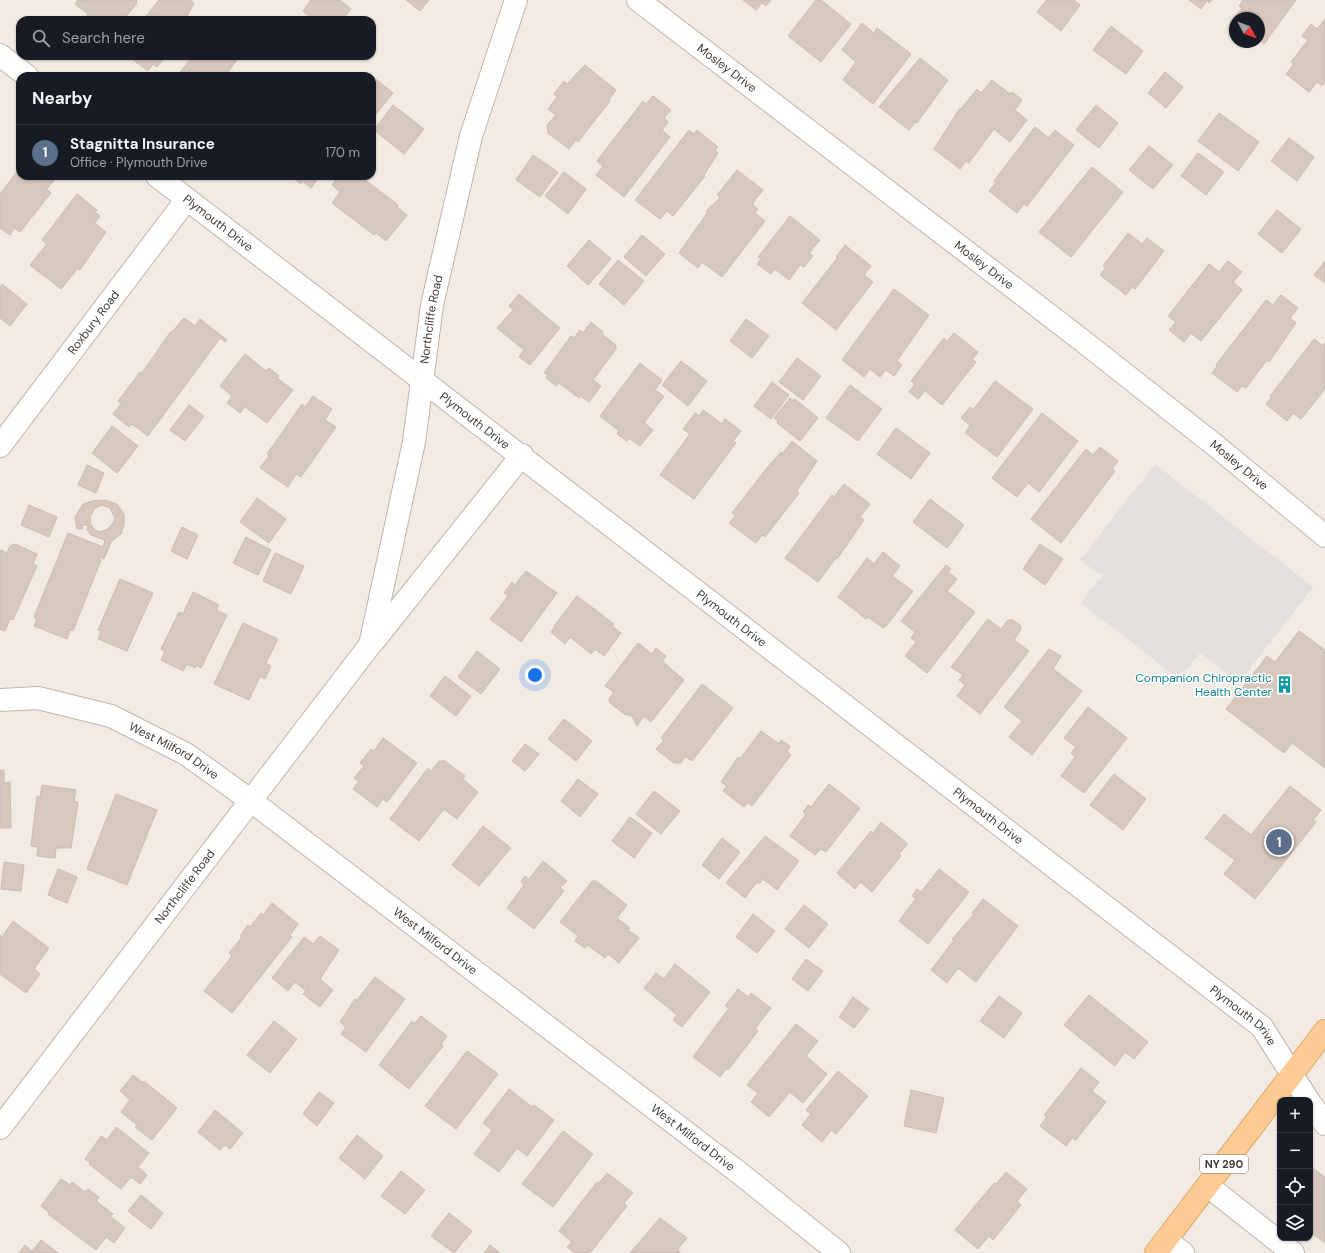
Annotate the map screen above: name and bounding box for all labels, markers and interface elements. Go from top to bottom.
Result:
north arrow [1229,12,1265,48]
search box [16,16,376,60]
icon: search [30,27,52,49]
text: Search here [62,28,145,48]
street label: Mosley Drive [694,40,760,96]
text: Nearby [32,87,92,109]
text: Stagnitta Insurance [70,134,215,154]
text: 1 [43,144,47,161]
text: 170 m [325,144,360,161]
text: Office · Plymouth Drive [70,154,207,171]
street label: Plymouth Drive [180,191,256,255]
street label: Mosley Drive [951,237,1017,293]
street label: Northcliffe Road [416,273,447,365]
street label: Roxbury Road [64,287,123,358]
street label: Plymouth Drive [436,389,513,453]
street label: Mosley Drive [1207,436,1272,494]
street label: Plymouth Drive [693,586,770,651]
your location [525,665,545,685]
place label: Companion Chiropractic Health Center [1135,670,1273,700]
building icon: Companion Chiropractic Health Center [1275,675,1295,695]
street label: West Milford Drive [126,718,222,783]
street label: Plymouth Drive [950,784,1027,848]
pin: 1 [1266,827,1292,857]
street label: Northcliffe Road [151,846,219,927]
street label: West Milford Drive [390,904,481,978]
street label: Plymouth Drive [1206,982,1280,1049]
map controls [1277,1097,1313,1241]
button: + [1277,1097,1313,1133]
street label: West Milford Drive [648,1100,738,1175]
button: − [1277,1133,1313,1169]
road number: NY 290 [1200,1155,1248,1173]
button: locate [1277,1169,1313,1205]
button: layers [1277,1205,1313,1241]

